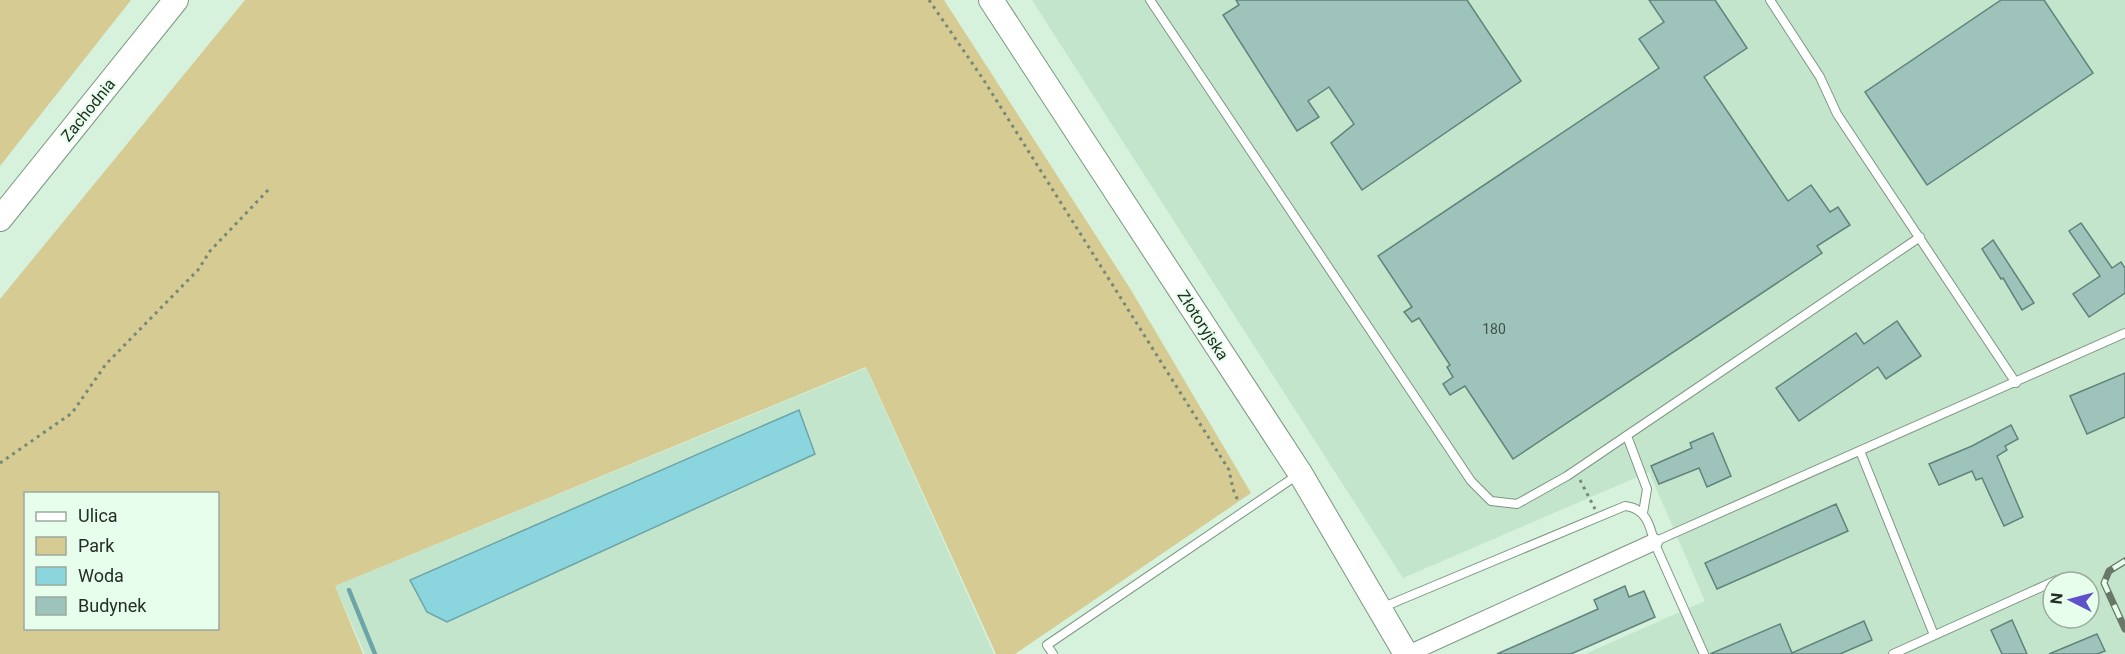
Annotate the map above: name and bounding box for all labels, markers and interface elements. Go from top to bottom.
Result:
street label: Zachodnia [57,75,119,145]
street label: Złotoryjska [1173,287,1233,363]
house number: 180 [1482,321,1506,337]
legend [24,492,219,630]
text: Ulica [78,505,118,526]
text: Park [78,535,115,556]
text: Woda [78,565,124,586]
north arrow [2041,570,2101,630]
text: N [2047,592,2067,605]
text: Budynek [78,595,147,616]

